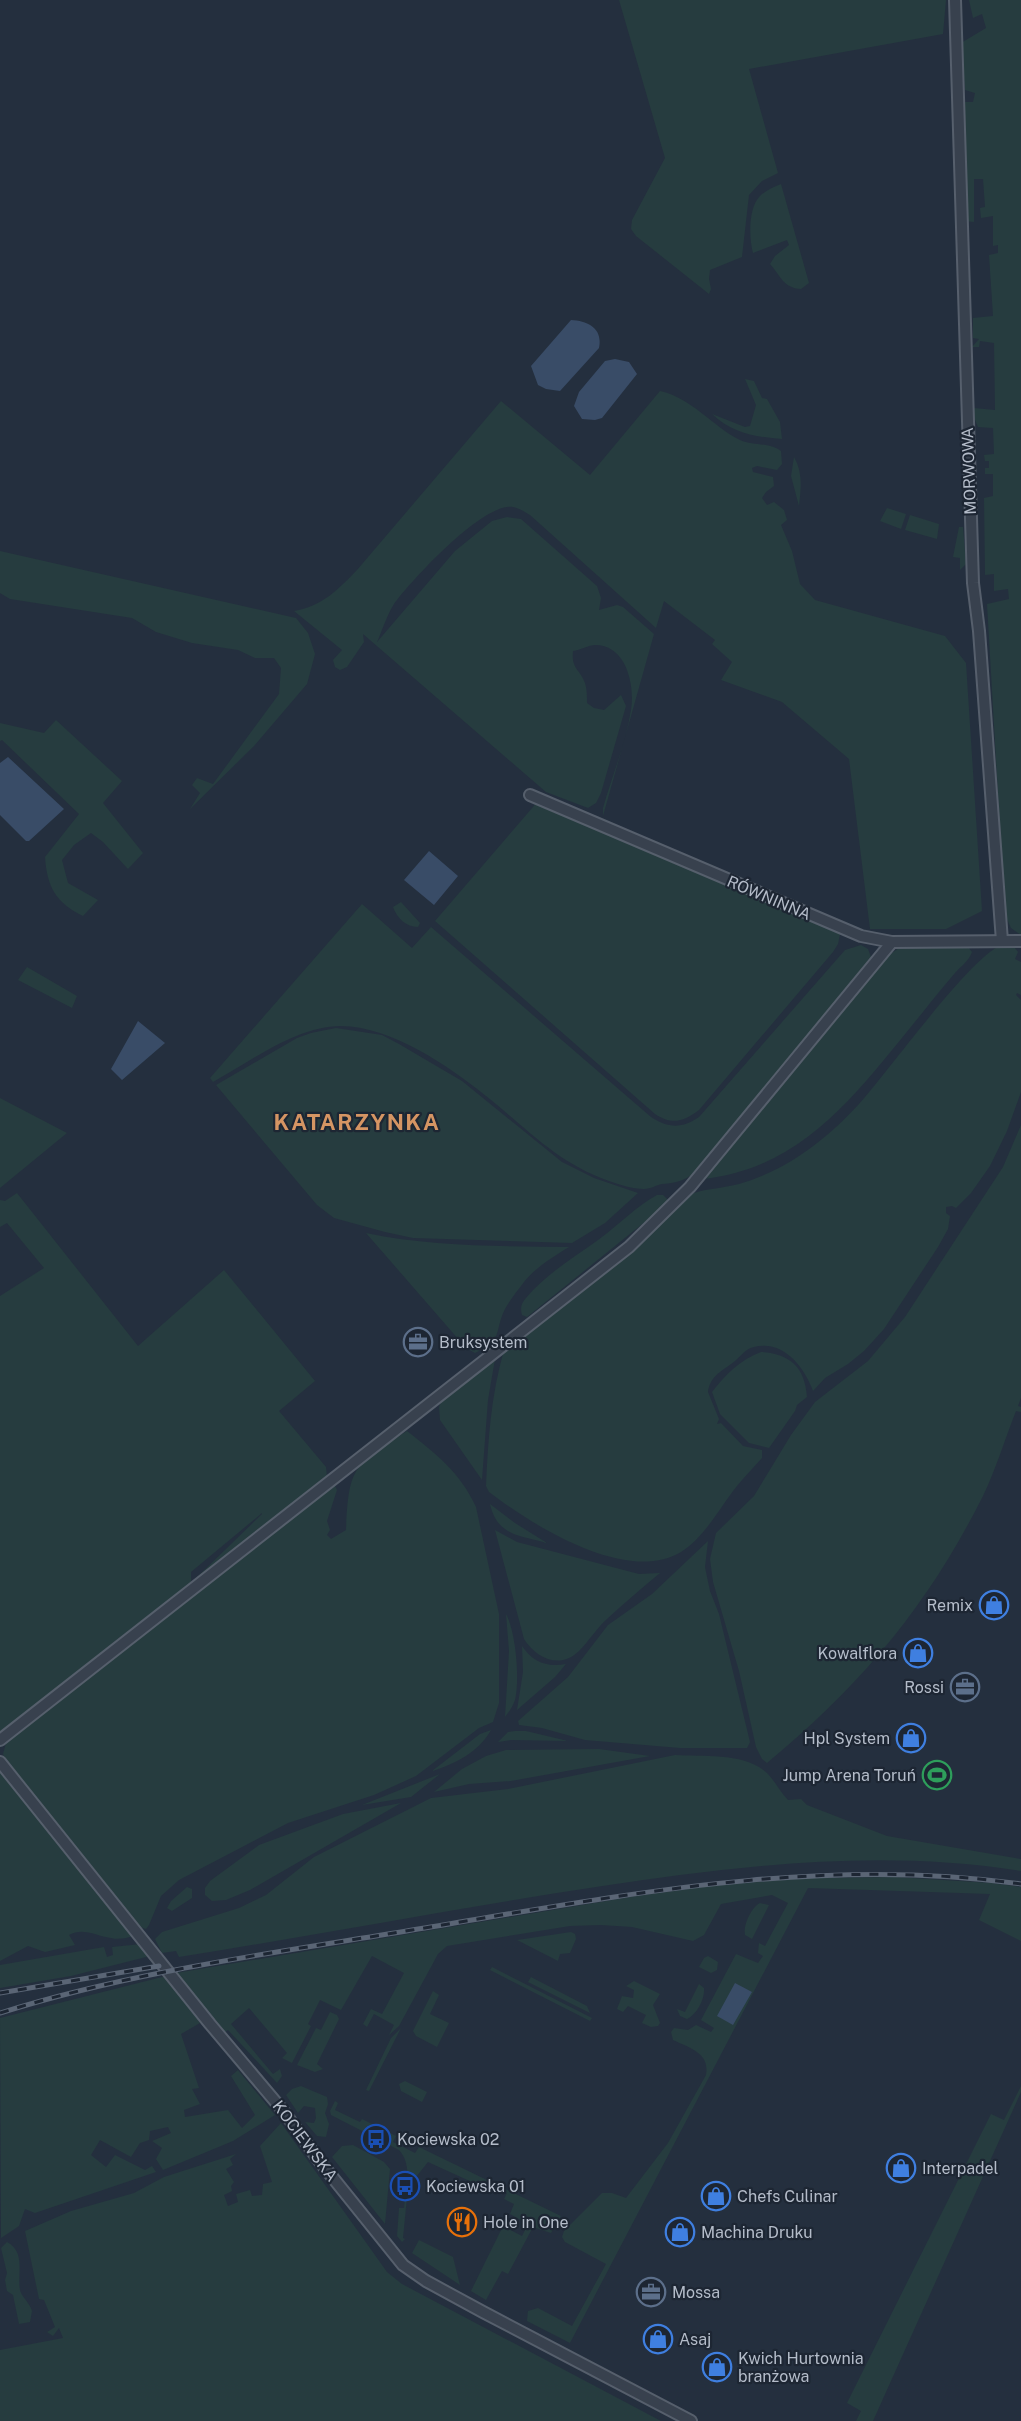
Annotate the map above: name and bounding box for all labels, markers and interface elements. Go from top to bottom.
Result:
street label: MORWOWA [958,427,980,515]
street label: RÓWNINNA [724,871,814,924]
district label: KATARZYNKA [274,1109,440,1135]
office icon: Bruksystem [402,1326,434,1358]
place label: Bruksystem [439,1333,527,1352]
shop icon: Remix [978,1589,1010,1621]
place label: Remix [927,1596,973,1615]
shop icon: Kowalflora [902,1637,934,1669]
place label: Kowalflora [818,1644,897,1663]
office icon: Rossi [949,1671,981,1703]
place label: Rossi [904,1678,944,1697]
shop icon: Hpl System [895,1722,927,1754]
place label: Hpl System [803,1729,890,1748]
sports icon: Jump Arena Toruń [921,1759,953,1791]
place label: Jump Arena Toruń [782,1766,916,1785]
street label: KOCIEWSKA [268,2097,342,2185]
bus stop icon: Kociewska 02 [360,2123,392,2155]
place label: Kociewska 02 [397,2130,499,2149]
shop icon: Interpadel [885,2152,917,2184]
place label: Interpadel [922,2159,999,2178]
bus stop icon: Kociewska 01 [389,2170,421,2202]
place label: Kociewska 01 [426,2177,525,2196]
shop icon: Chefs Culinar [700,2180,732,2212]
place label: Chefs Culinar [737,2187,838,2206]
restaurant icon: Hole in One [446,2206,478,2238]
place label: Hole in One [483,2213,569,2232]
shop icon: Machina Druku [664,2216,696,2248]
place label: Machina Druku [701,2223,813,2242]
office icon: Mossa [635,2276,667,2308]
place label: Mossa [672,2283,720,2302]
shop icon: Asaj [642,2323,674,2355]
place label: Asaj [679,2330,711,2349]
place label: Kwich Hurtownia branżowa [738,2349,864,2386]
shop icon: Kwich Hurtownia branżowa [701,2351,733,2383]

